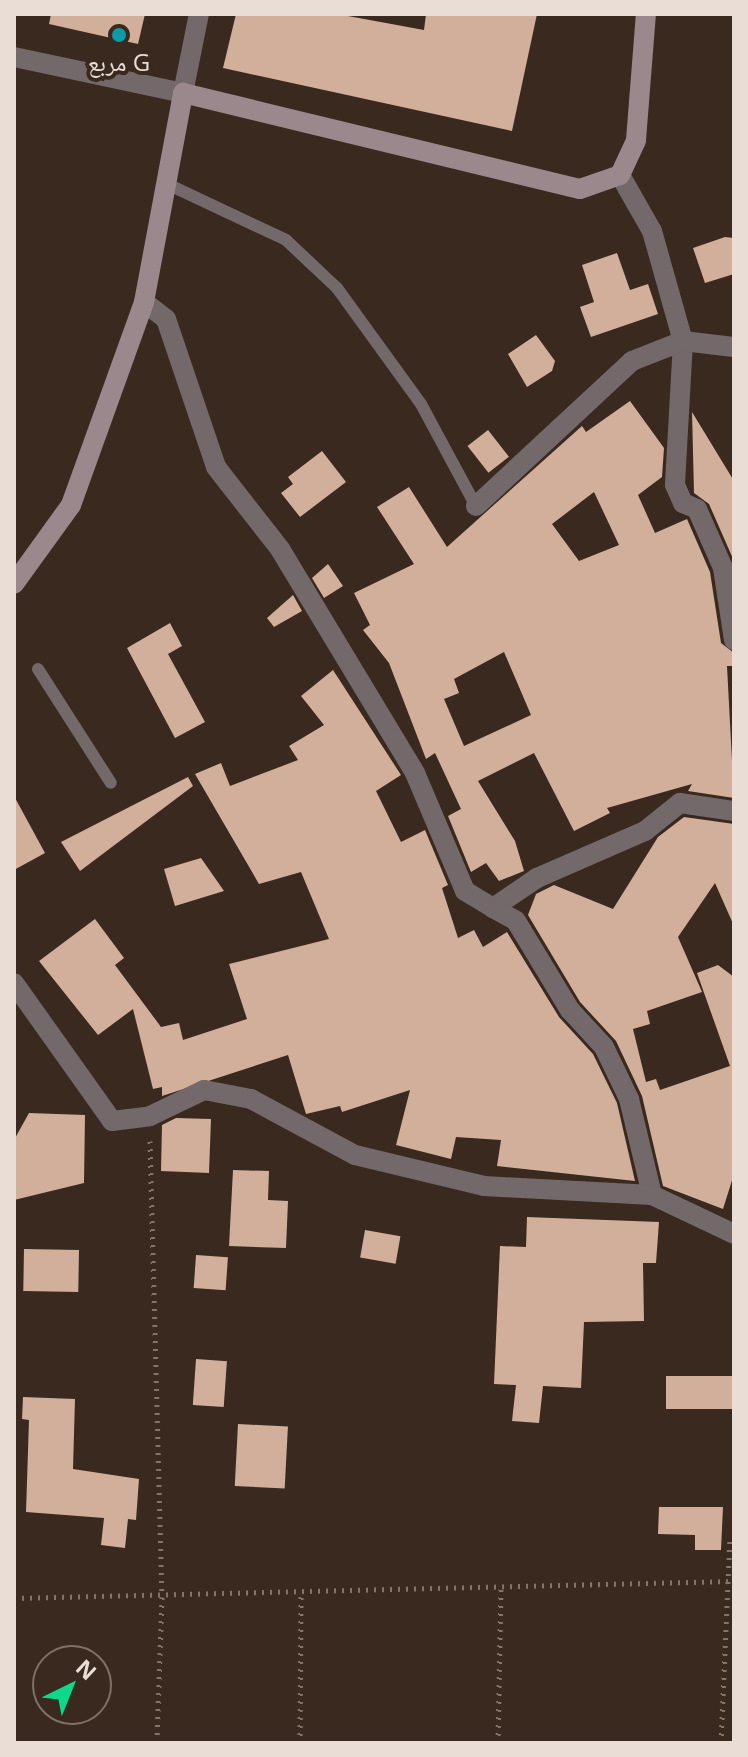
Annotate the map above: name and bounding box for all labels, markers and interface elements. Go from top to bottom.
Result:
marker: مربع G [110,26,128,44]
place label: مربع G [88,48,150,76]
north arrow [32,1645,112,1725]
text: N [70,1652,104,1686]

